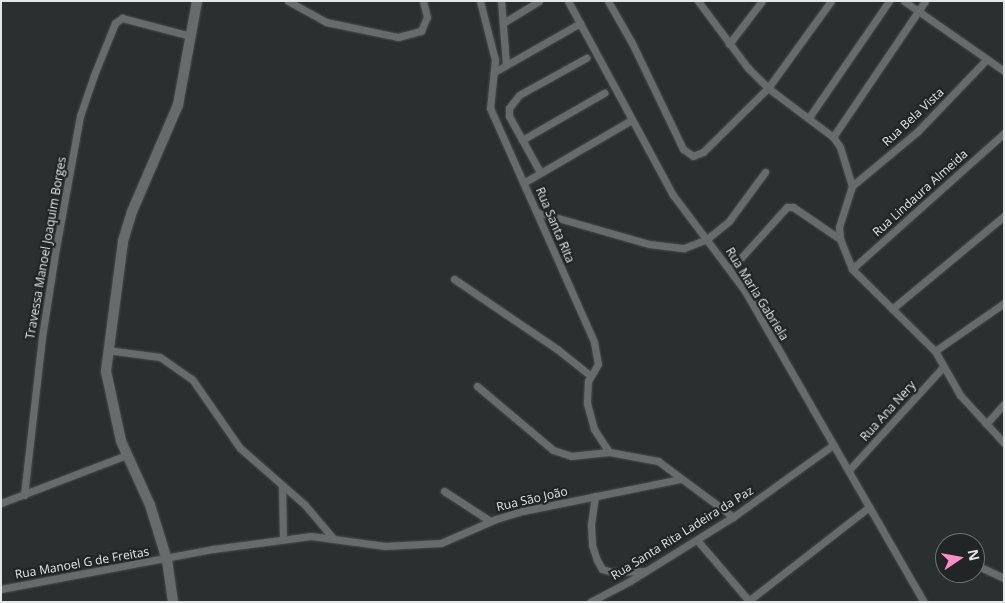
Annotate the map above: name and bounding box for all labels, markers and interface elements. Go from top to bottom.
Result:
street label: Rua Bela Vista [879,85,947,149]
street label: Rua Lindaura Almeida [870,147,970,239]
street label: Travessa Manoel Joaquim Borges [23,156,69,340]
street label: Rua Santa Rita [533,185,577,265]
street label: Rua Maria Gabriela [723,245,791,343]
street label: Rua Ana Nery [857,378,919,444]
street label: Rua Santa Rita Ladeira da Paz [608,483,756,583]
street label: Rua São João [495,484,569,514]
north arrow [935,533,985,583]
street label: Rua Manoel G de Freitas [14,544,150,582]
text: N [964,547,985,563]

